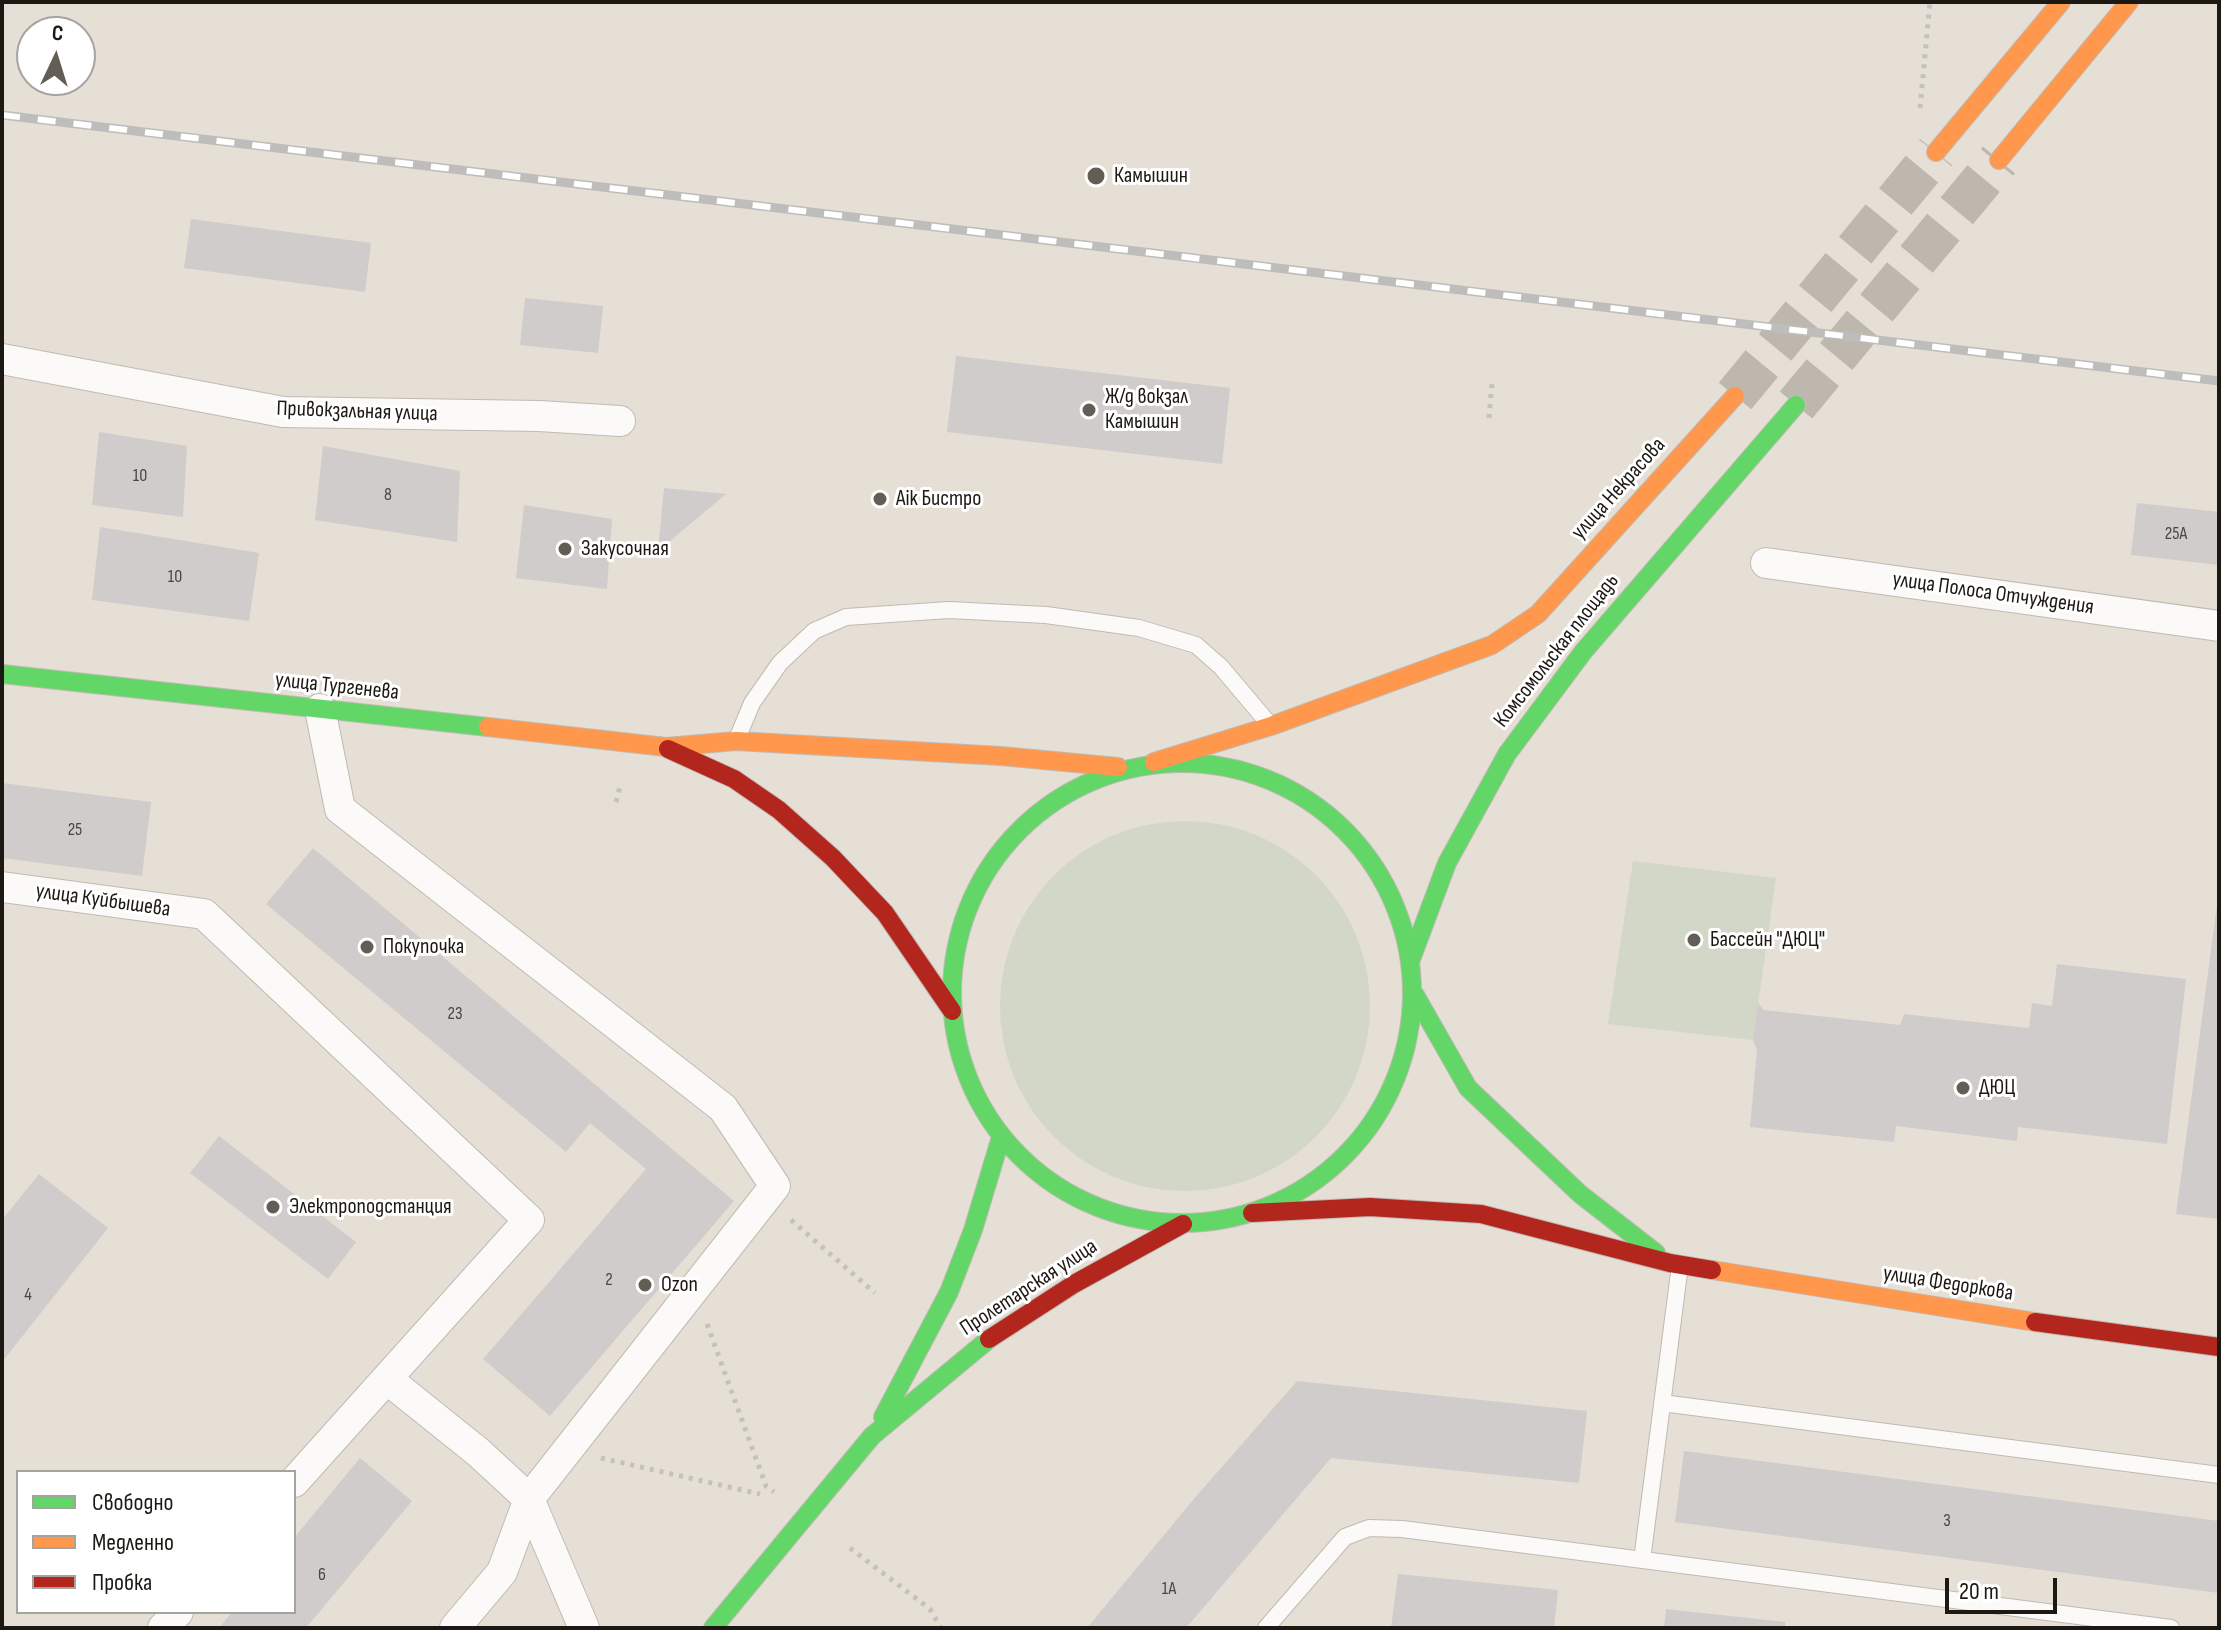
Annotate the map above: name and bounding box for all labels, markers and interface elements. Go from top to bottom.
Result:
north arrow [16,16,96,96]
text: С [51,20,64,47]
place label: Камышин [1114,163,1188,189]
marker: Камышин [1085,165,1107,187]
place label: Ж/д вокзал Камышин [1105,384,1188,436]
street label: Привокзальная улица [276,396,438,428]
marker: Ж/д вокзал Камышин [1080,401,1098,419]
street label: улица Некрасова [1566,433,1672,545]
house number: 10 [133,465,147,487]
house number: 8 [384,484,392,506]
place label: Aik Бистро [896,486,981,512]
marker: Aik Бистро [871,490,889,508]
house number: 25А [2165,523,2187,545]
place label: Закусочная [581,536,669,562]
marker: Закусочная [556,540,574,558]
house number: 10 [168,566,182,588]
street label: улица Полоса Отчуждения [1891,567,2095,621]
street label: Комсомольская площадь [1489,569,1625,733]
street label: улица Тургенева [274,667,400,707]
house number: 25 [68,819,82,841]
street label: улица Куйбышева [34,878,172,924]
place label: Бассейн "ДЮЦ" [1710,927,1825,953]
marker: Бассейн "ДЮЦ" [1685,931,1703,949]
place label: Покупочка [383,934,464,960]
marker: Покупочка [358,938,376,956]
house number: 23 [448,1003,462,1025]
place label: ДЮЦ [1979,1075,2015,1101]
marker: ДЮЦ [1954,1079,1972,1097]
place label: Электроподстанция [289,1194,452,1220]
marker: Электроподстанция [264,1198,282,1216]
street label: Пролетарская улица [955,1234,1103,1342]
street label: улица Федоркова [1881,1261,2015,1307]
house number: 2 [605,1269,613,1291]
place label: Ozon [661,1272,698,1298]
marker: Ozon [636,1276,654,1294]
house number: 4 [24,1284,32,1306]
legend [16,1470,296,1614]
text: Свободно [92,1488,173,1517]
house number: 3 [1943,1510,1951,1532]
text: Медленно [92,1528,174,1557]
scale bar [1949,1562,2061,1612]
house number: 6 [318,1564,326,1586]
text: Пробка [92,1568,152,1597]
text: 20 m [1959,1577,1999,1606]
house number: 1А [1162,1578,1176,1600]

